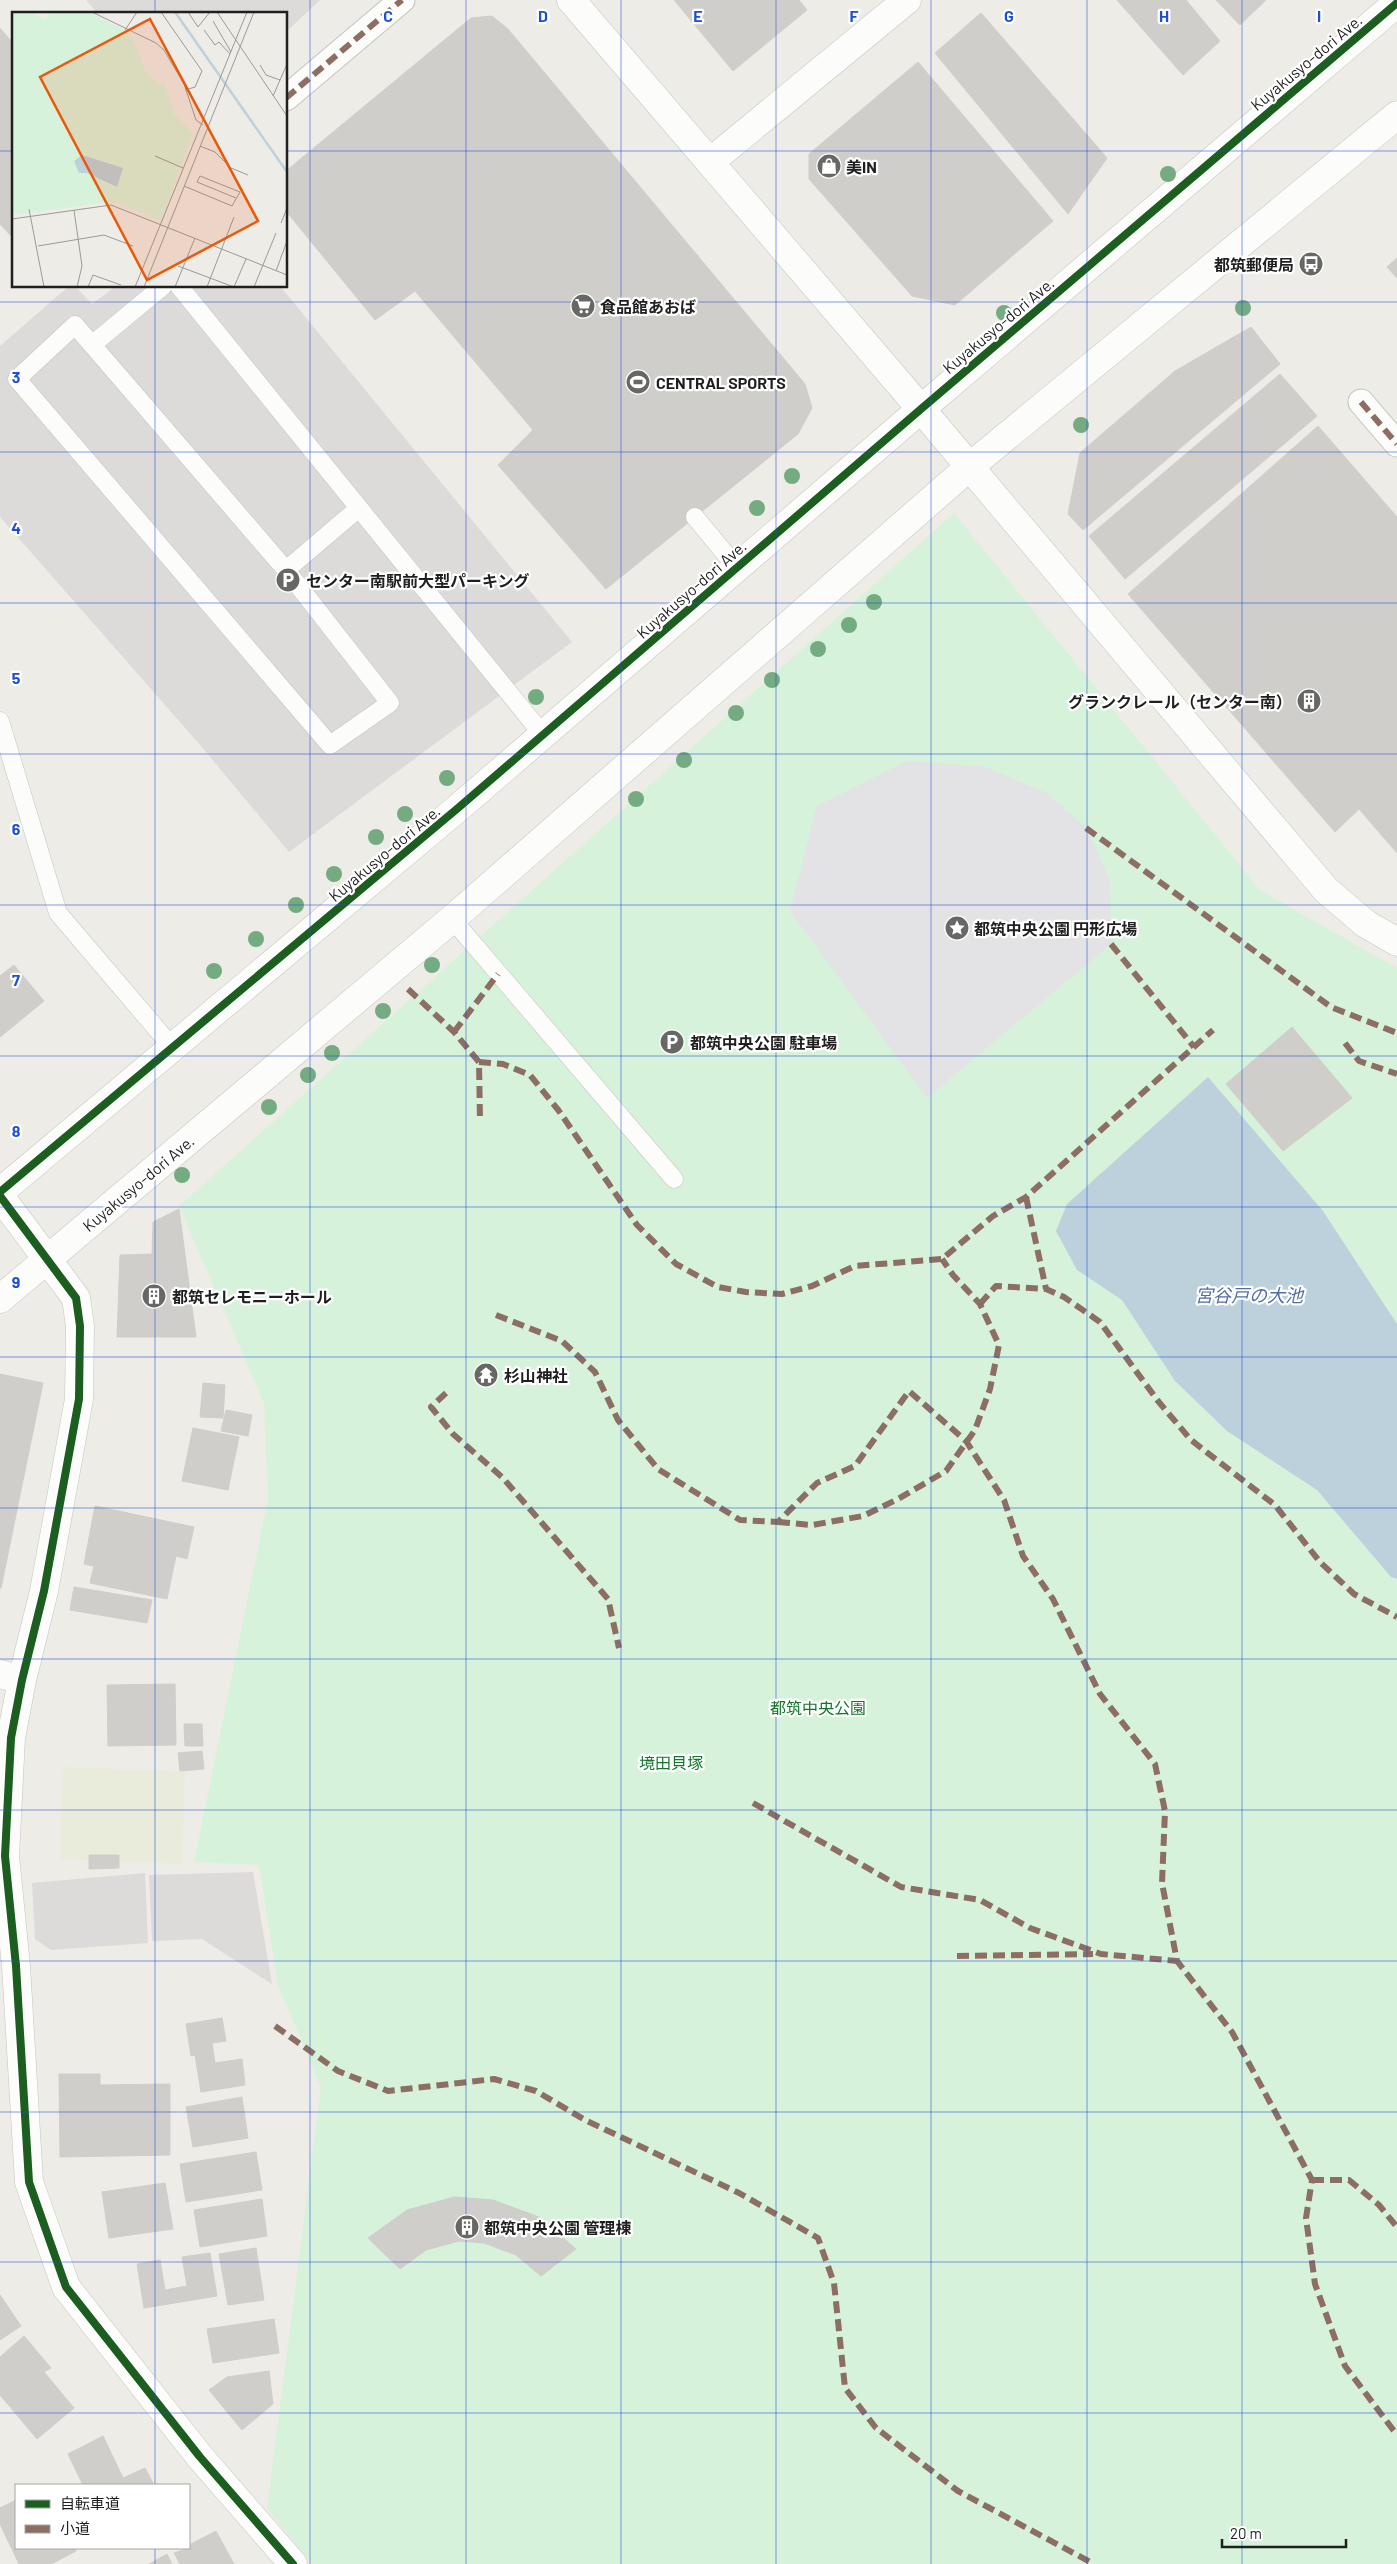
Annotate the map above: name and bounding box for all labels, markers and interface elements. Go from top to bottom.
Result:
text: C [383,6,393,25]
text: D [538,6,548,25]
text: E [693,6,703,25]
text: F [850,6,859,25]
text: G [1004,6,1014,25]
text: H [1159,6,1169,25]
text: I [1317,6,1321,25]
street label: Kuyakusyo-dori Ave. [1246,10,1366,114]
inset map [12,12,288,288]
shop icon: 美IN [816,153,842,179]
place label: 美IN [846,157,877,176]
bus stop icon: 都筑郵便局 [1298,251,1324,277]
place label: 都筑郵便局 [1214,255,1294,274]
street label: Kuyakusyo-dori Ave. [938,273,1058,377]
supermarket icon: 食品館あおば [570,293,596,319]
place label: 食品館あおば [600,297,696,316]
text: 3 [12,367,20,386]
sports icon: CENTRAL SPORTS [625,369,651,395]
place label: CENTRAL SPORTS [656,373,786,392]
text: 4 [11,518,21,537]
street label: Kuyakusyo-dori Ave. [632,536,750,642]
parking icon: センター南駅前大型パーキング [275,567,301,593]
place label: センター南駅前大型パーキング [306,571,530,590]
text: 5 [12,668,21,687]
building icon: グランクレール（センター南） [1296,688,1322,714]
place label: グランクレール（センター南） [1068,692,1292,711]
street label: Kuyakusyo-dori Ave. [324,801,444,905]
text: 6 [12,819,21,838]
place icon: 都筑中央公園 円形広場 [944,915,970,941]
place label: 都筑中央公園 円形広場 [974,919,1137,938]
text: 7 [12,970,20,989]
parking icon: 都筑中央公園 駐車場 [659,1029,685,1055]
place label: 都筑中央公園 駐車場 [690,1033,837,1052]
text: 8 [12,1121,21,1140]
street label: Kuyakusyo-dori Ave. [78,1131,198,1235]
text: 9 [12,1272,20,1291]
building icon: 都筑セレモニーホール [141,1283,167,1309]
water label: 宮谷戸の大池 [1195,1284,1305,1306]
place label: 都筑セレモニーホール [172,1287,332,1306]
temple icon: 杉山神社 [473,1362,499,1388]
place label: 杉山神社 [504,1366,568,1385]
park label: 都筑中央公園 [770,1698,866,1717]
park label: 境田貝塚 [639,1753,703,1772]
building icon: 都筑中央公園 管理棟 [454,2214,480,2240]
place label: 都筑中央公園 管理棟 [484,2218,631,2237]
legend [15,2484,190,2549]
text: 自転車道 [60,2494,120,2512]
scale bar [1222,2516,1346,2548]
text: 小道 [60,2519,90,2537]
text: 20 m [1230,2524,1262,2542]

